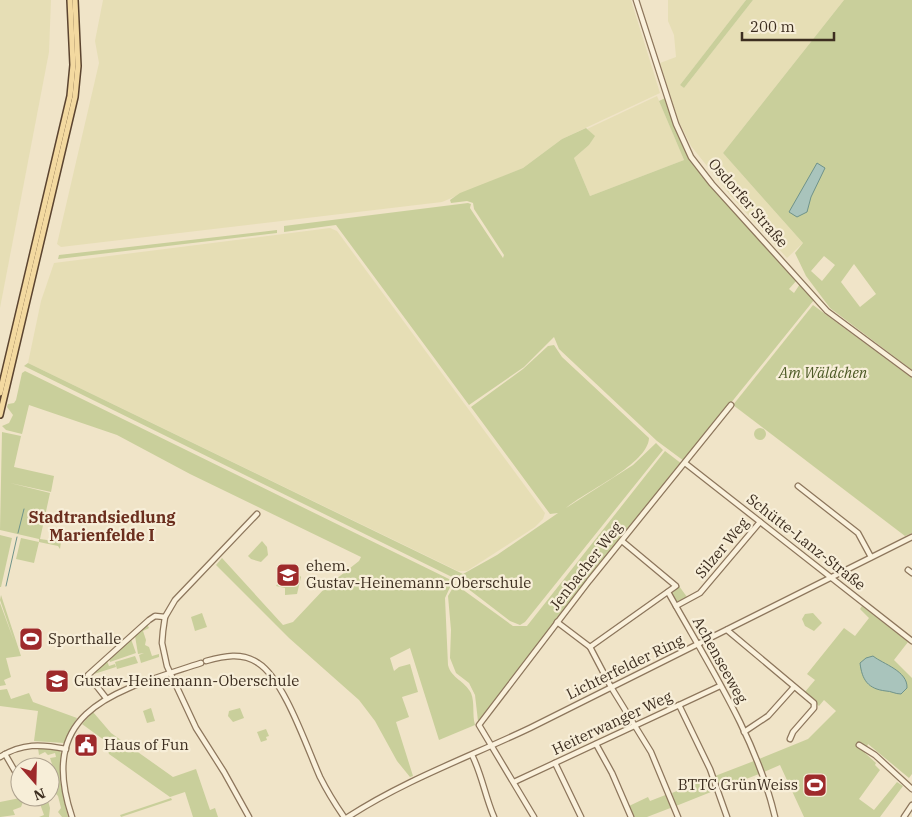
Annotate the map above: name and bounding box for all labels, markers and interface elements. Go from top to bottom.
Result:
scale bar [742,10,834,42]
text: 200 m [750,17,795,36]
street label: Osdorfer Straße [704,154,792,251]
park label: Am Wäldchen [778,363,868,382]
street label: Schütte-Lanz-Straße [743,489,870,594]
district label: Stadtrandsiedlung Marienfelde I [28,507,176,545]
street label: Silzer Weg [691,513,753,582]
street label: Jenbacher Weg [545,518,626,614]
place label: ehem. Gustav-Heinemann-Oberschule [306,556,531,592]
school or university icon: ehem. Gustav-Heinemann-Oberschule [275,562,301,588]
street label: Achenseeweg [689,613,752,706]
sports icon: Sporthalle [18,626,44,652]
place label: Sporthalle [48,629,121,648]
street label: Lichterfelder Ring [563,630,687,703]
school or university icon: Gustav-Heinemann-Oberschule [44,668,70,694]
place label: Gustav-Heinemann-Oberschule [74,671,299,690]
street label: Heiterwanger Weg [549,686,675,759]
public building icon: Haus of Fun [73,732,99,758]
place label: Haus of Fun [104,735,189,754]
north arrow [10,757,60,807]
sports icon: BTTC GrünWeiss [802,772,828,798]
place label: BTTC GrünWeiss [678,775,798,794]
text: N [31,784,48,805]

